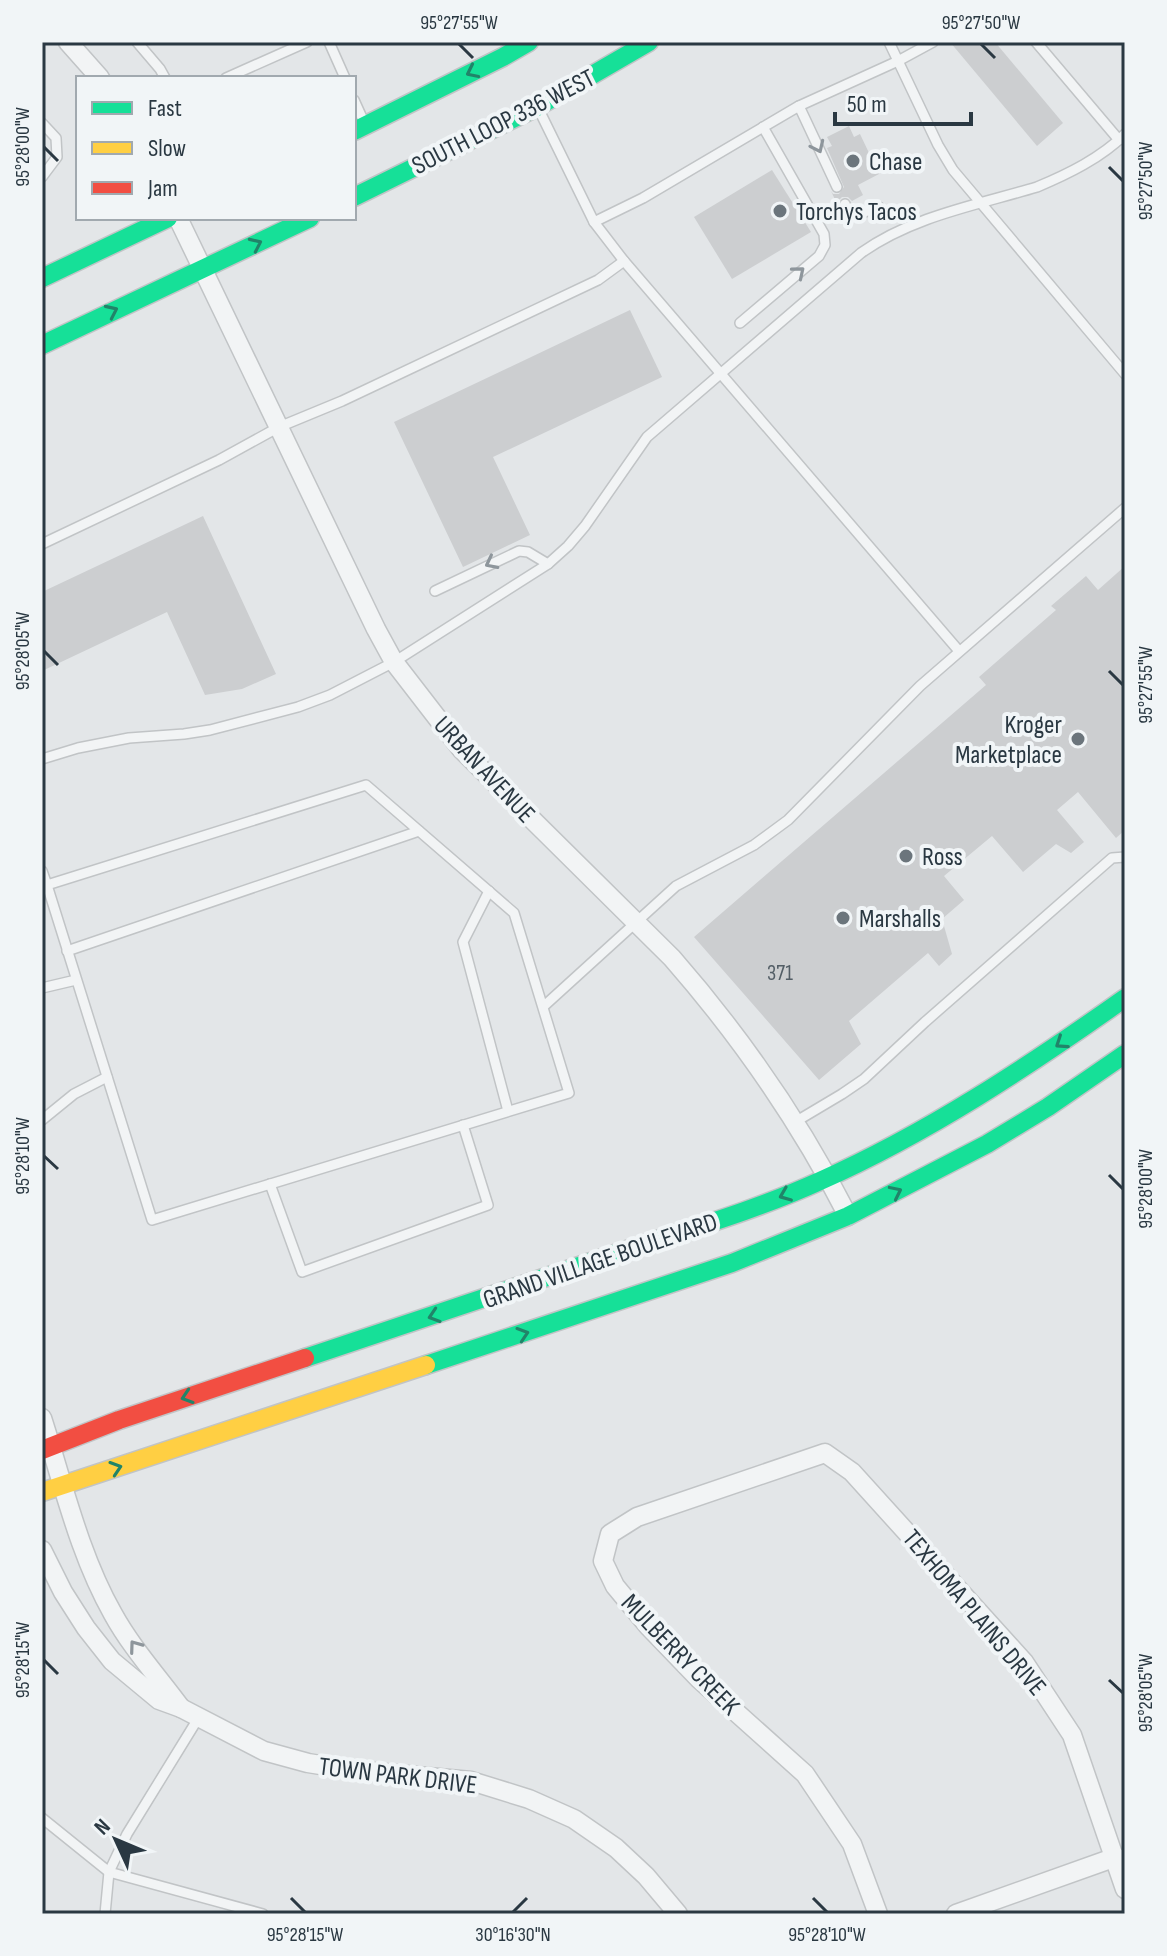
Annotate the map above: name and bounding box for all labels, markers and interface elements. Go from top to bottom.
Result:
text: 95°27'55"W [420,11,498,35]
text: 95°27'50"W [942,11,1020,35]
one-way arrow [466,62,481,78]
street label: SOUTH LOOP 336 WEST [407,63,600,182]
legend [76,76,356,220]
scale bar [835,76,971,126]
text: 50 m [847,90,887,119]
text: Fast [148,94,182,123]
text: 95°28'00"W [11,107,35,187]
text: Slow [148,134,186,163]
one-way arrow [808,138,824,153]
text: 95°27'50"W [1134,142,1158,220]
place label: Chase [869,147,923,178]
marker: Chase [844,152,862,170]
text: Jam [147,174,178,203]
place label: Torchys Tacos [796,197,917,228]
marker: Torchys Tacos [771,202,789,220]
one-way arrow [247,238,262,254]
one-way arrow [790,267,805,282]
one-way arrow [104,305,119,321]
one-way arrow [485,553,500,569]
text: 95°28'05"W [11,612,35,690]
text: 95°27'55"W [1134,646,1158,724]
street label: URBAN AVENUE [427,710,541,830]
place label: Kroger Marketplace [955,710,1063,771]
marker: Kroger Marketplace [1069,730,1087,748]
place label: Ross [922,842,963,873]
marker: Ross [897,847,915,865]
place label: Marshalls [859,904,941,935]
marker: Marshalls [834,909,852,927]
house number: 371 [767,960,793,987]
one-way arrow [1056,1033,1070,1048]
text: 95°28'10"W [11,1117,35,1195]
text: 95°28'00"W [1134,1149,1158,1229]
one-way arrow [779,1185,793,1201]
one-way arrow [888,1186,903,1202]
street label: GRAND VILLAGE BOULEVARD [479,1207,722,1316]
one-way arrow [427,1307,441,1323]
one-way arrow [515,1327,529,1343]
one-way arrow [180,1388,194,1404]
one-way arrow [109,1461,123,1477]
street label: TEXHOMA PLAINS DRIVE [895,1524,1052,1702]
street label: MULBERRY CREEK [614,1588,746,1722]
text: 95°28'15"W [11,1622,35,1698]
one-way arrow [130,1640,145,1654]
text: 95°28'05"W [1134,1654,1158,1732]
street label: TOWN PARK DRIVE [317,1751,479,1802]
north arrow [76,1800,156,1880]
text: N [89,1814,116,1841]
text: 95°28'15"W [267,1923,343,1947]
text: 30°16'30"N [475,1923,551,1947]
text: 95°28'10"W [788,1923,866,1947]

